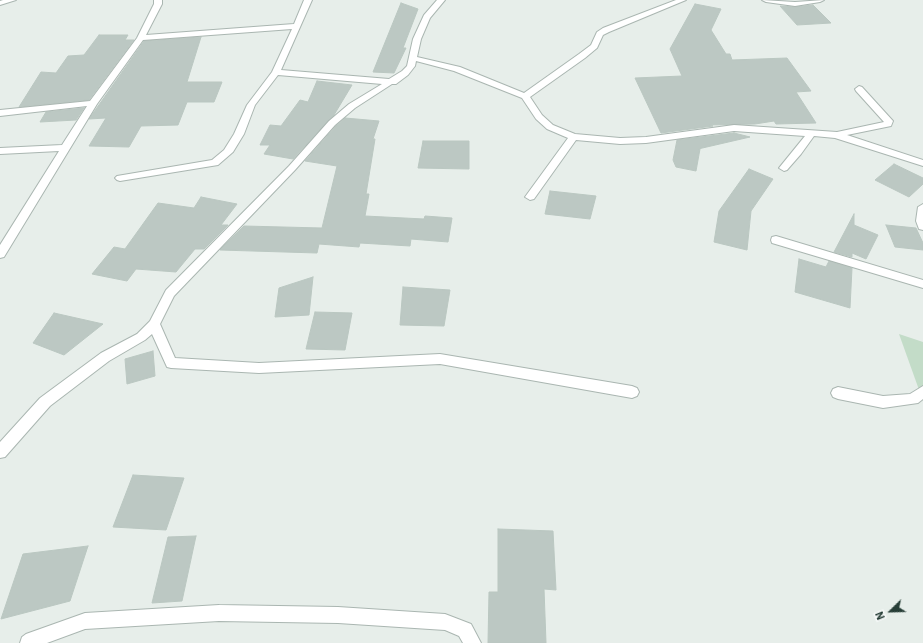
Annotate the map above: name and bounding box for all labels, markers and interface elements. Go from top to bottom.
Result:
north arrow [871,591,911,631]
text: N [872,609,888,622]

